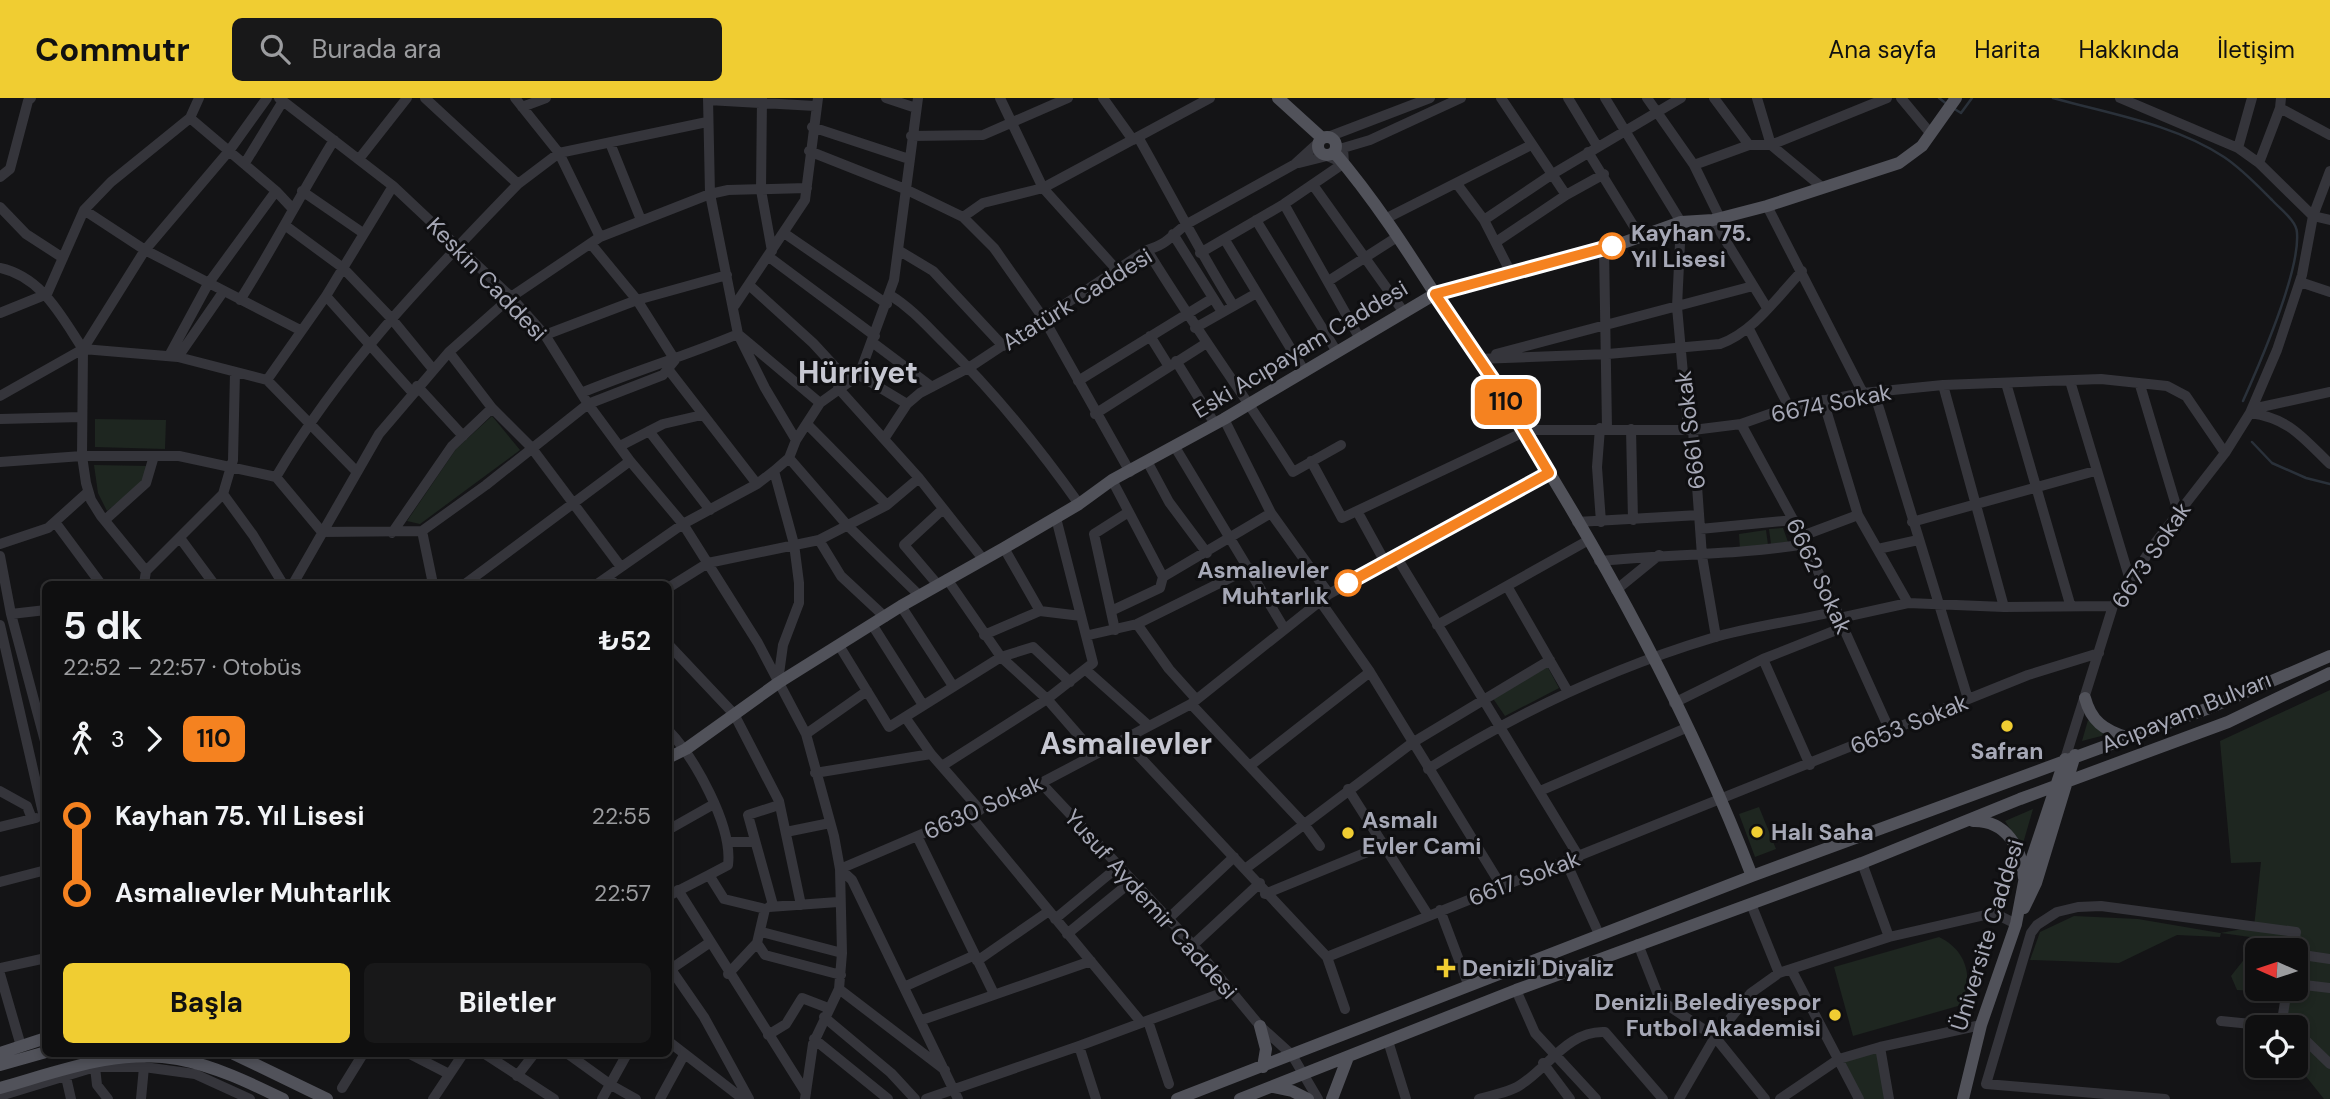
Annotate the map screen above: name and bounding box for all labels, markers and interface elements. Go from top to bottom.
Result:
search box [232,18,722,81]
text: Commutr [35,28,190,71]
icon: search [256,30,294,68]
text: Burada ara [312,32,441,66]
text: Ana sayfa [1828,34,1936,65]
text: Harita [1974,34,2040,65]
text: Hakkında [2078,34,2179,65]
text: İletişim [2217,34,2295,65]
street label: Keskin Caddesi [420,211,554,347]
place label: Kayhan 75. Yıl Lisesi [1631,218,1751,274]
marker: Kayhan 75. Yıl Lisesi [1599,233,1625,259]
street label: Atatürk Caddesi [996,241,1158,357]
street label: Eski Acıpayam Caddesi [1187,273,1413,425]
district label: Hürriyet [798,353,918,392]
street label: 6661 Sokak [1668,369,1712,491]
street label: 6674 Sokak [1768,377,1894,429]
line badge: 110 [1466,379,1546,425]
text: 110 [1489,386,1523,417]
street label: 6673 Sokak [2104,496,2198,614]
street label: 6662 Sokak [1779,513,1859,639]
place label: Asmalıevler Muhtarlık [1197,555,1329,611]
marker: Asmalıevler Muhtarlık [1335,570,1361,596]
text: 5 dk [63,601,142,651]
text: ₺52 [599,624,651,658]
text: 22:52 – 22:57 · Otobüs [63,652,302,682]
street label: Acıpayam Bulvarı [2097,664,2275,760]
street label: 6653 Sokak [1846,687,1973,761]
marker: Safran [1999,718,2015,734]
icon: walk [63,720,101,758]
icon: forward [135,720,173,758]
text: 110 [197,723,231,754]
text: 3 [111,724,125,754]
district label: Asmalıevler [1040,724,1212,763]
place label: Safran [1971,736,2043,766]
street label: 6630 Sokak [919,767,1047,847]
text: Kayhan 75. Yıl Lisesi [115,799,365,833]
text: 22:55 [592,801,651,831]
street label: Yusuf Aydemir Caddesi [1058,803,1244,1005]
place label: Asmalı Evler Cami [1362,805,1481,861]
place label: Halı Saha [1771,817,1874,847]
marker: Halı Saha [1749,824,1765,840]
marker: Asmalı Evler Cami [1340,825,1356,841]
street label: Üniversite Caddesi [1944,836,2030,1034]
street label: 6617 Sokak [1464,843,1584,913]
text: Asmalıevler Muhtarlık [115,876,391,910]
text: 22:57 [594,878,651,908]
north arrow [2245,938,2308,1001]
map controls [2245,938,2308,1078]
place label: Denizli Diyaliz [1462,953,1614,983]
marker: Denizli Diyaliz [1436,958,1456,978]
button: Başla [63,963,350,1043]
button: Biletler [364,963,651,1043]
place label: Denizli Belediyespor Futbol Akademisi [1594,987,1821,1043]
marker: Denizli Belediyespor Futbol Akademisi [1827,1007,1843,1023]
button: locate [2245,1015,2308,1078]

